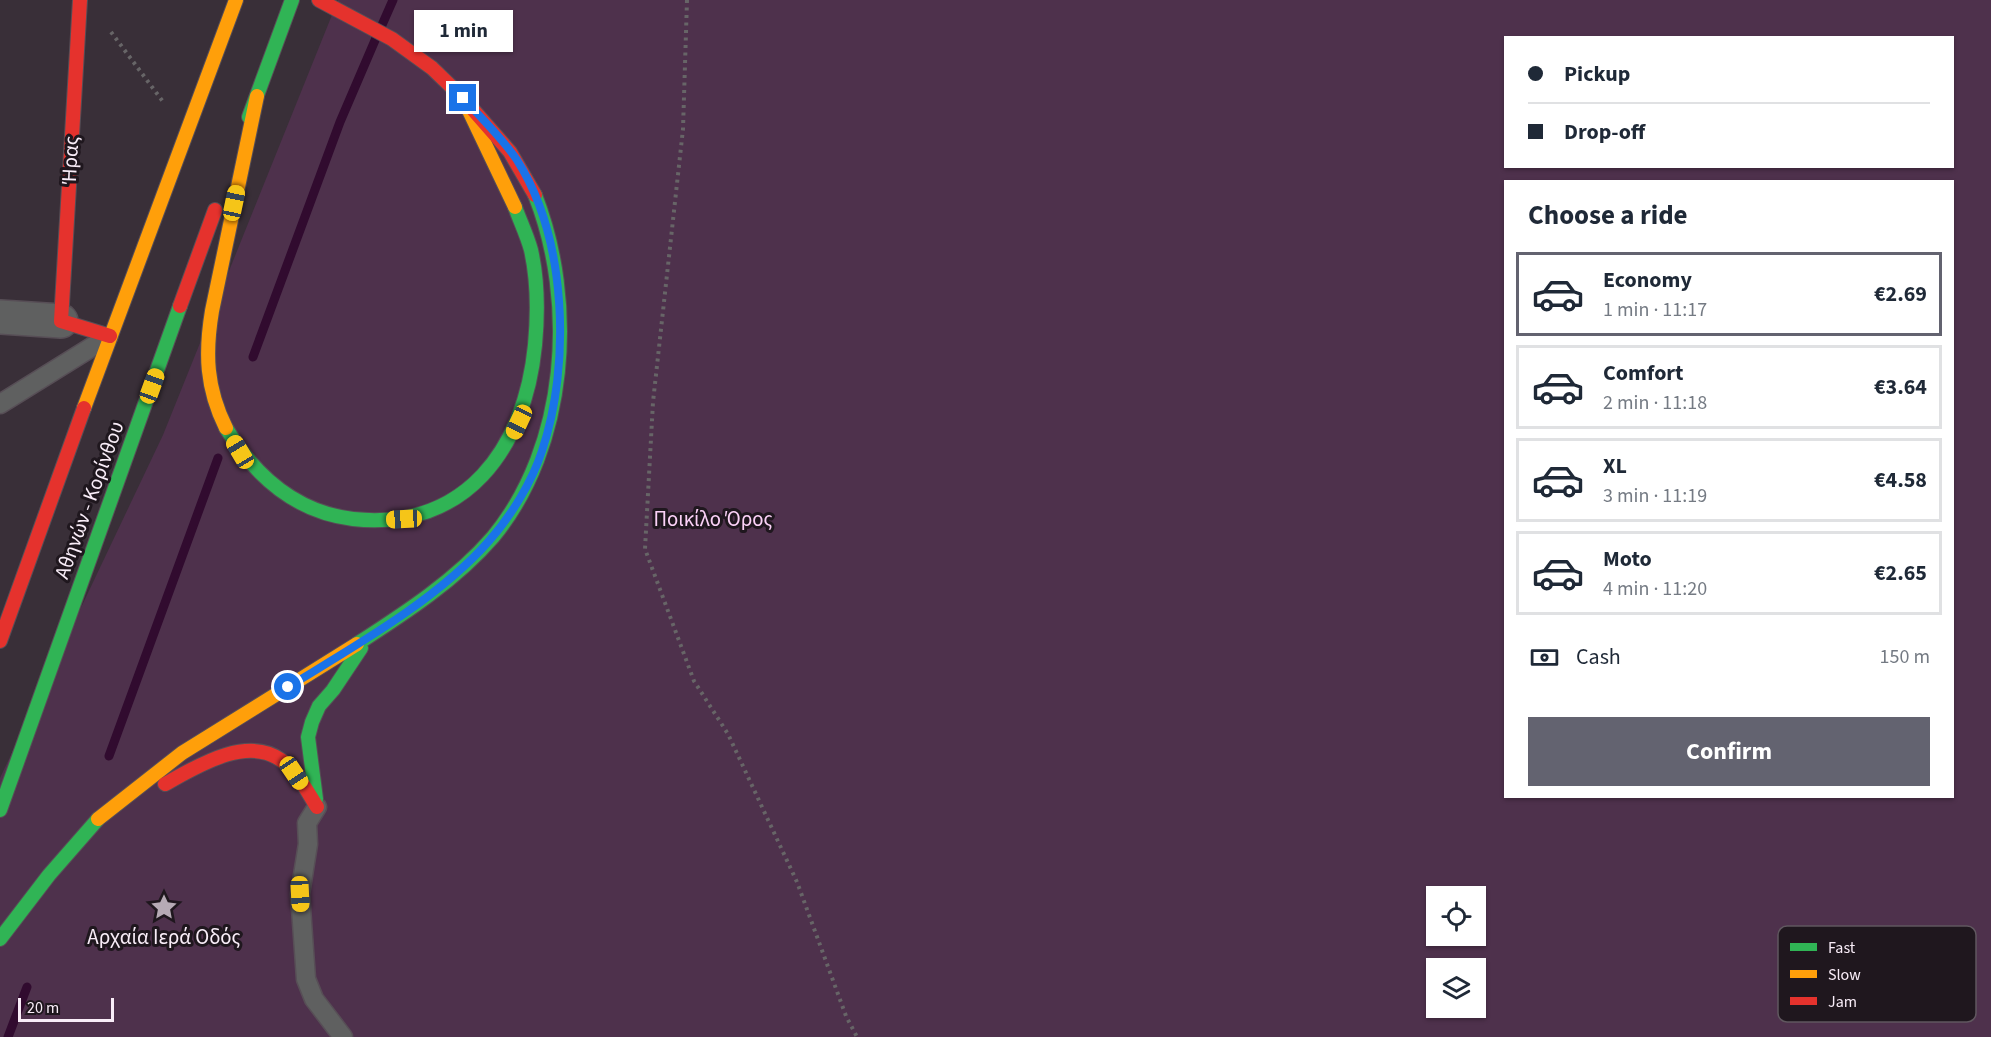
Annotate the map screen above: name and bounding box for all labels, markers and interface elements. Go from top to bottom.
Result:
callout: 1 min [414,11,512,53]
text: 1 min [439,17,488,45]
text: Pickup [1564,58,1630,90]
route end [449,84,476,111]
text: Drop-off [1564,116,1645,148]
street label: Ήρας [54,135,86,186]
car [221,184,247,222]
text: Choose a ride [1528,196,1688,235]
text: Economy [1603,264,1692,296]
icon: car [1531,267,1585,321]
text: €2.69 [1874,278,1927,310]
text: 1 min · 11:17 [1603,296,1707,324]
text: Comfort [1603,357,1684,389]
icon: car [1531,360,1585,414]
car [137,366,167,406]
text: €3.64 [1874,371,1927,403]
text: 2 min · 11:18 [1603,389,1707,417]
car [503,402,535,442]
street label: Αθηνών - Κορίνθου [47,417,131,583]
car [223,432,257,472]
text: XL [1603,450,1627,482]
icon: car [1531,453,1585,507]
text: €4.58 [1874,464,1927,496]
text: 3 min · 11:19 [1603,482,1707,510]
park label: Ποικίλο Όρος [653,504,773,534]
car [386,509,422,529]
text: Moto [1603,543,1652,575]
icon: car [1531,546,1585,600]
text: €2.65 [1874,557,1927,589]
text: 4 min · 11:20 [1603,575,1707,603]
icon: cash [1528,641,1561,674]
text: Cash [1576,641,1621,673]
text: 150 m [1880,643,1930,671]
route start [274,673,301,700]
button: Confirm [1528,717,1930,786]
car [276,753,312,793]
car [290,876,310,912]
map controls [1426,886,1486,1018]
button: locate [1426,886,1486,946]
place icon: Αρχαία Ιερά Οδός [149,892,179,922]
place label: Αρχαία Ιερά Οδός [87,922,241,952]
legend [1778,926,1976,1022]
text: Fast [1828,937,1856,959]
button: layers [1426,958,1486,1018]
text: Slow [1828,964,1861,986]
text: Jam [1828,991,1857,1013]
scale bar [18,995,114,1022]
text: 20 m [27,997,59,1019]

